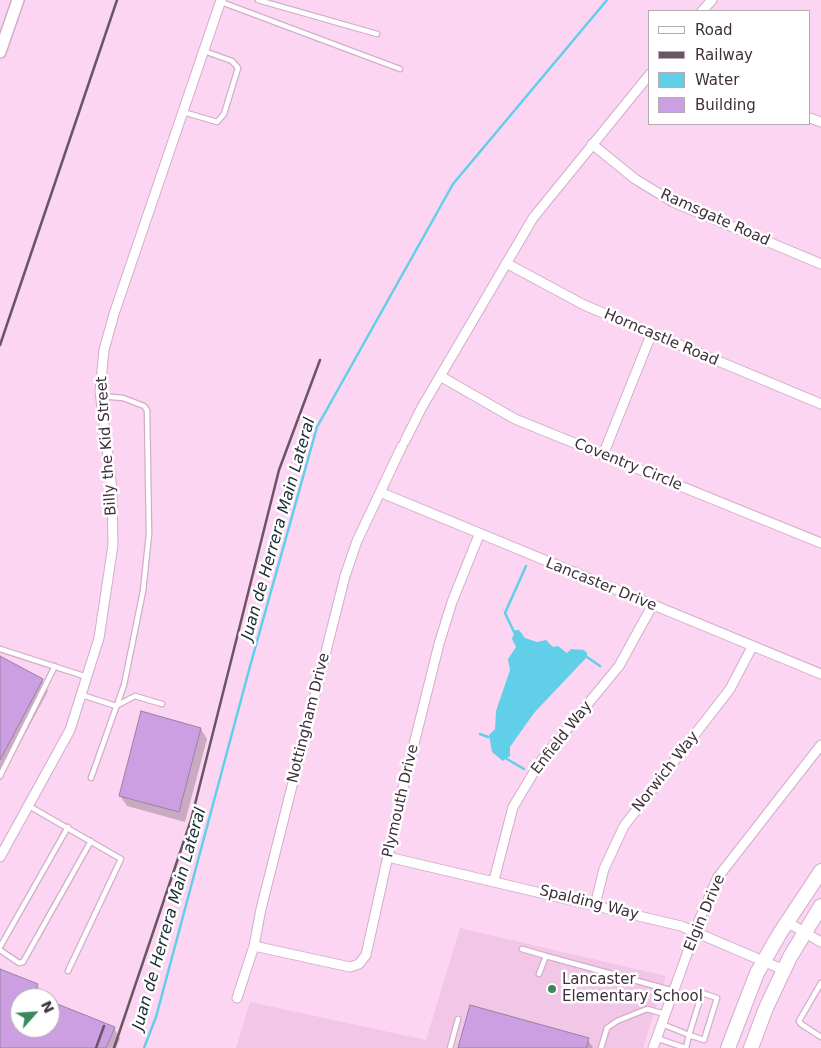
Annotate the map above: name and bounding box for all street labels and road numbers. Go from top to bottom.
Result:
street label: Ramsgate Road [657,186,773,250]
street label: Horncastle Road [601,306,721,370]
street label: Billy the Kid Street [93,376,121,516]
street label: Coventry Circle [571,435,685,495]
street label: Lancaster Drive [543,554,659,616]
street label: Nottingham Drive [284,651,334,785]
street label: Enfield Way [528,698,596,778]
street label: Norwich Way [629,728,703,816]
street label: Plymouth Drive [379,743,423,859]
street label: Elgin Drive [681,872,729,954]
street label: Spalding Way [537,882,641,924]

